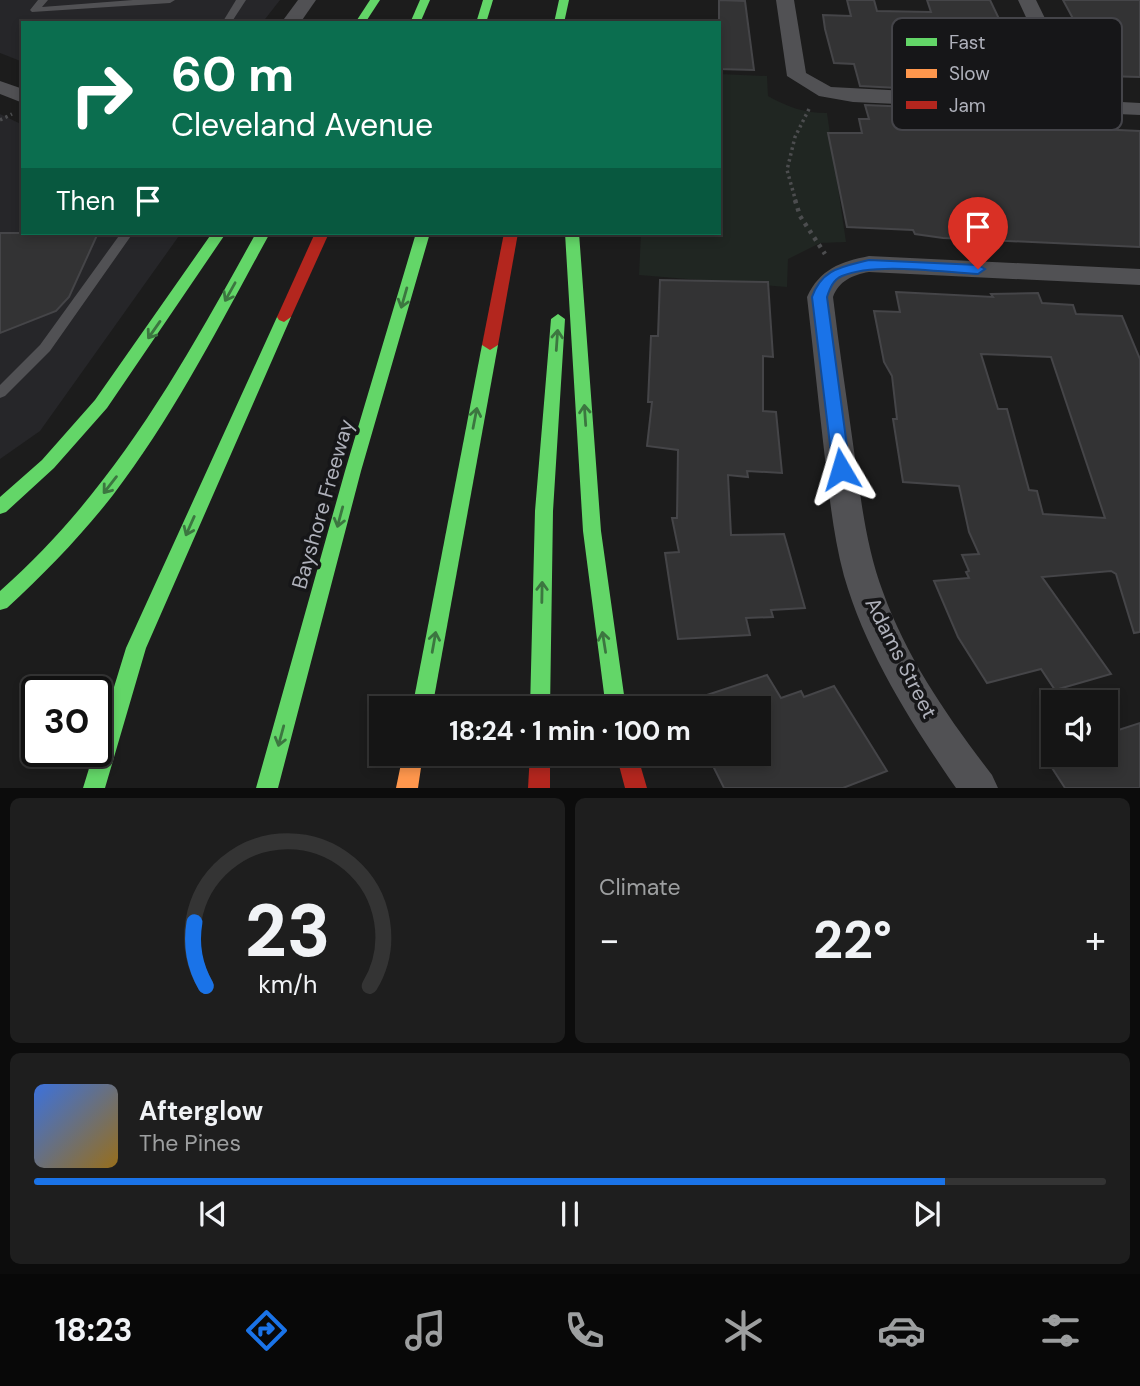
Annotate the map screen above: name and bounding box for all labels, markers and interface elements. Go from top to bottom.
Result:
legend [892,18,1122,130]
text: Fast [949,30,985,55]
text: 60 m [171,42,294,106]
icon: right [56,49,147,140]
text: Slow [949,61,990,86]
text: Jam [949,93,986,118]
text: Cleveland Avenue [171,104,433,146]
icon: arrive [129,182,167,220]
text: Then [56,184,115,218]
pin [948,197,1008,269]
icon: arrive [959,208,997,246]
one-way arrow [223,282,237,302]
one-way arrow [396,287,409,309]
one-way arrow [147,320,161,339]
one-way arrow [551,329,564,352]
one-way arrow [578,404,591,427]
one-way arrow [469,407,482,430]
street label: Bayshore Freeway [285,416,361,592]
position arrow [804,432,878,506]
one-way arrow [103,476,118,494]
one-way arrow [333,506,346,528]
one-way arrow [183,514,196,536]
one-way arrow [536,580,549,603]
street label: Adams Street [858,593,944,723]
one-way arrow [428,631,441,654]
one-way arrow [597,631,610,653]
speed limit sign: 30 [21,676,112,767]
map controls [1041,690,1118,767]
button: sound [1041,690,1118,767]
text: 18:24 · 1 min · 100 m [449,714,691,748]
one-way arrow [274,725,287,747]
text: Climate [599,872,681,902]
text: 23 [245,885,330,980]
text: 22° [813,906,892,974]
text: − [599,915,620,965]
text: + [1085,915,1106,965]
text: km/h [258,968,317,1001]
text: Afterglow [139,1094,263,1128]
text: The Pines [139,1128,241,1158]
icon: previous [194,1195,232,1233]
icon: pause [551,1195,589,1233]
icon: next [908,1195,946,1233]
icon: directions [242,1306,291,1355]
icon: music [401,1306,450,1355]
icon: phone [560,1306,609,1355]
icon: climate [719,1306,768,1355]
icon: car [877,1306,926,1355]
icon: filters [1036,1306,1085,1355]
text: 18:23 [55,1309,133,1351]

